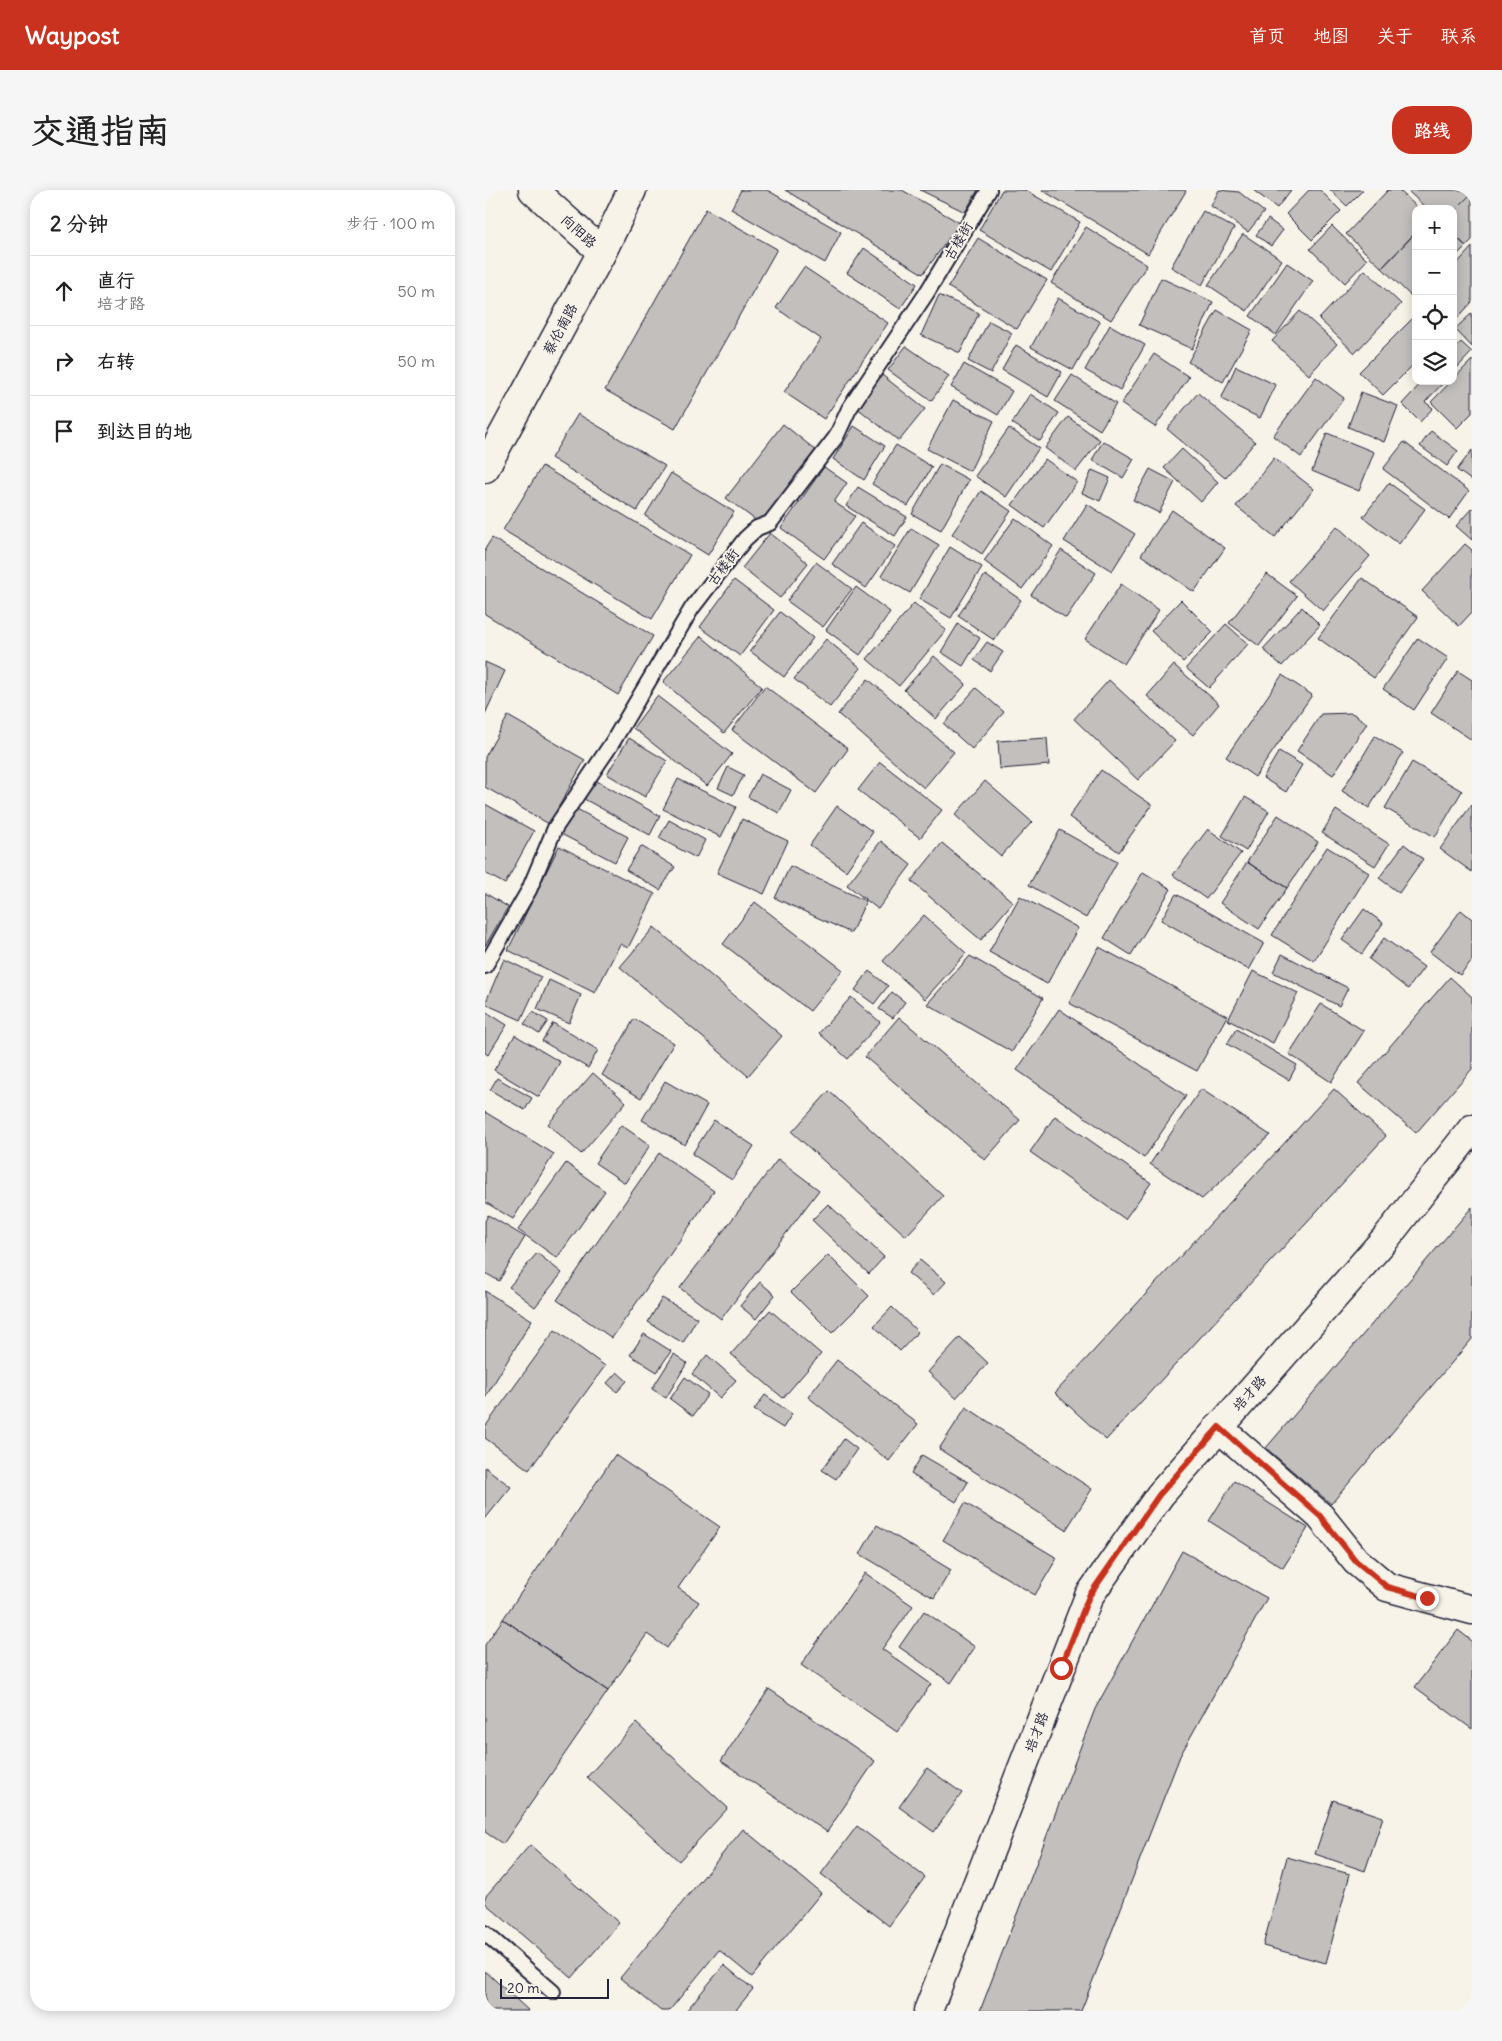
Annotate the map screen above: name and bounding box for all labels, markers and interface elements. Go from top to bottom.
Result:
text: Waypost [25,20,119,50]
text: 首页 [1249,24,1285,47]
text: 地图 [1313,24,1349,47]
text: 关于 [1377,24,1413,47]
text: 联系 [1441,24,1477,47]
button: 路线 [1392,106,1472,154]
text: 交通指南 [30,108,170,152]
map controls [1412,205,1457,385]
button: + [1412,205,1457,250]
text: 2 分钟 [50,210,109,237]
street label: 向阳路 [557,210,601,252]
text: 步行 · 100 m [347,213,435,233]
street label: 古楼街 [939,218,977,264]
button: − [1412,250,1457,295]
text: 直行 [97,268,135,292]
icon: ahead [50,277,78,305]
text: 50 m [397,281,435,301]
text: 培才路 [97,293,145,313]
button: locate [1412,295,1457,340]
street label: 蔡伦南路 [539,300,581,358]
button: layers [1412,340,1457,385]
icon: right [50,347,78,375]
text: 右转 [97,349,135,373]
text: 50 m [397,351,435,371]
icon: arrive [50,417,78,445]
text: 到达目的地 [97,419,192,443]
street label: 古楼街 [703,545,743,589]
street label: 培才路 [1228,1371,1270,1415]
route end [1416,1587,1439,1610]
route start [1050,1657,1073,1680]
street label: 培才路 [1020,1709,1052,1755]
scale bar [500,1976,609,1999]
text: 20 m [507,1979,540,1997]

